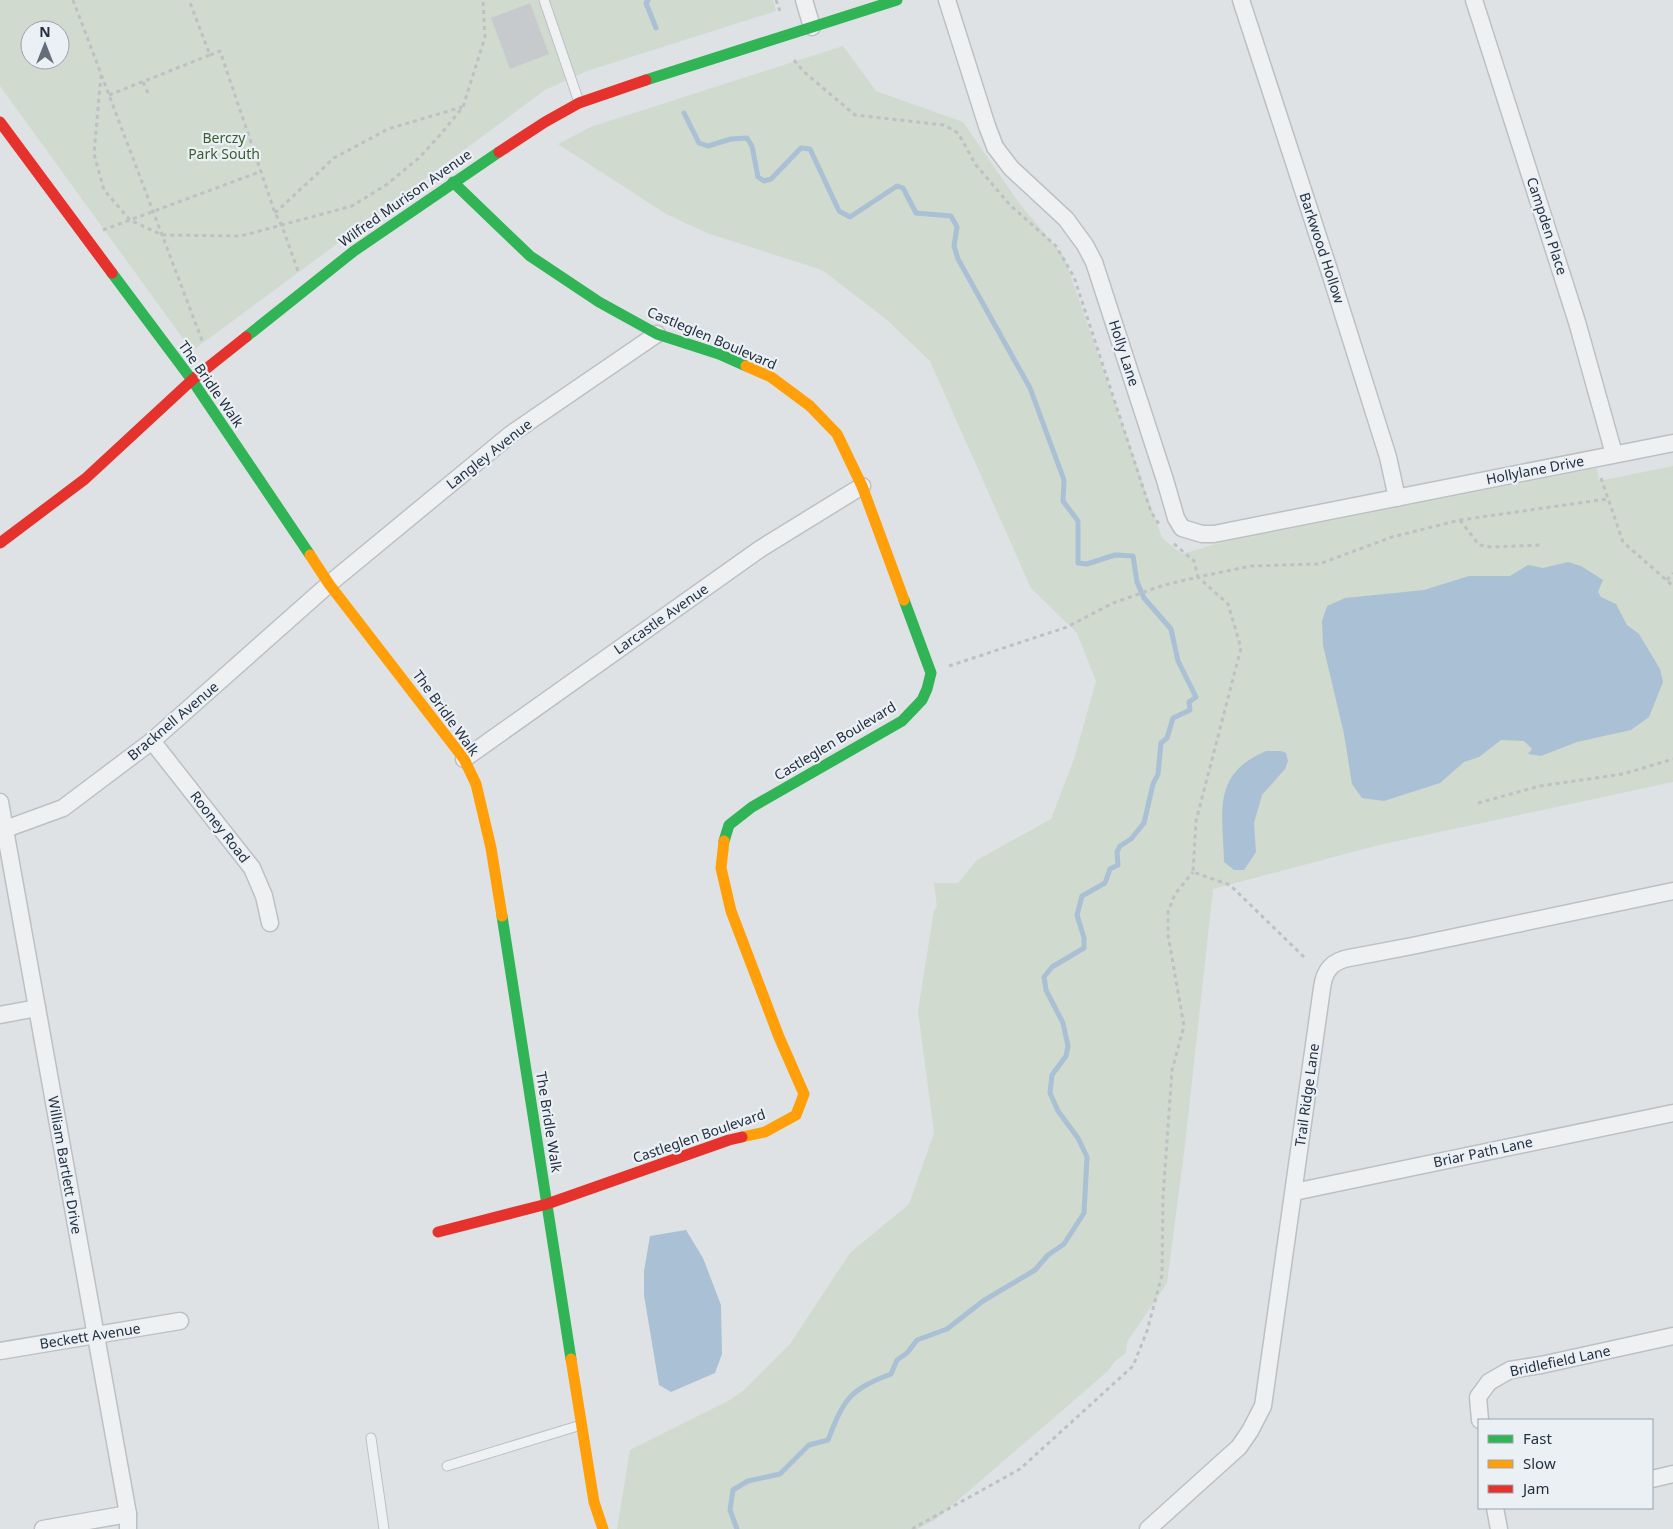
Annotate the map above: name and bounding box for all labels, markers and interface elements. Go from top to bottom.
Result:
north arrow [20,20,70,70]
text: N [39,22,51,41]
park label: Berczy Park South [188,128,260,163]
street label: Wilfred Murison Avenue [335,144,475,251]
street label: Campden Place [1523,175,1572,277]
street label: Barkwood Hollow [1296,190,1349,306]
street label: Castleglen Boulevard [645,302,780,373]
street label: Holly Lane [1105,317,1144,388]
street label: The Bridle Walk [174,337,249,431]
street label: Langley Avenue [442,414,535,493]
street label: Hollylane Drive [1484,451,1586,488]
street label: Larcastle Avenue [610,579,712,658]
street label: The Bridle Walk [409,666,484,760]
street label: Bracknell Avenue [123,677,222,764]
street label: Castleglen Boulevard [770,697,899,784]
street label: Rooney Road [186,787,254,867]
street label: Trail Ridge Lane [1290,1042,1323,1148]
street label: The Bridle Walk [532,1070,567,1174]
street label: William Bartlett Drive [44,1094,87,1235]
street label: Castleglen Boulevard [630,1104,768,1167]
street label: Briar Path Lane [1431,1132,1534,1171]
street label: Beckett Avenue [38,1318,142,1353]
street label: Bridlefield Lane [1508,1341,1612,1380]
legend [1478,1419,1653,1509]
text: Fast [1523,1428,1552,1448]
text: Slow [1523,1453,1556,1473]
text: Jam [1521,1478,1550,1498]

